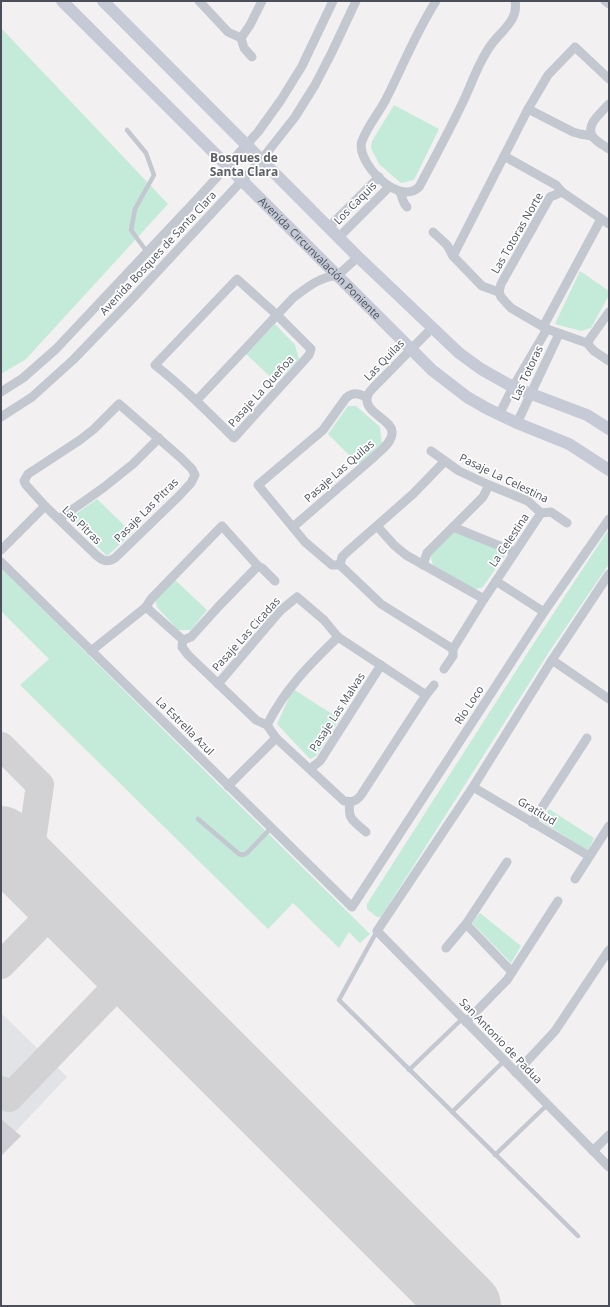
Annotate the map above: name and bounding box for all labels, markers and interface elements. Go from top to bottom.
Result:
district label: Bosques de Santa Clara [210,149,278,180]
street label: Los Caquis [330,178,379,227]
street label: Avenida Bosques de Santa Clara [96,187,219,318]
street label: Las Totoras Norte [487,189,546,276]
street label: Avenida Circunvalación Poniente [255,193,385,322]
street label: Las Quilas [360,336,407,384]
street label: Las Totoras [507,343,546,403]
street label: Pasaje La Queñoa [224,352,297,430]
street label: Pasaje Las Quilas [301,436,377,505]
street label: Pasaje La Celestina [457,449,551,506]
street label: Pasaje Las Pitras [110,474,181,545]
street label: Las Pitras [59,502,105,547]
street label: La Celestina [485,510,532,569]
street label: Pasaje Las Cicadas [208,593,283,674]
street label: Pasaje Las Malvas [305,669,368,754]
street label: Río Loco [451,682,487,727]
street label: La Estrella Azul [153,693,218,758]
street label: Gratitud [515,793,559,828]
street label: San Antonio de Padua [457,995,546,1087]

